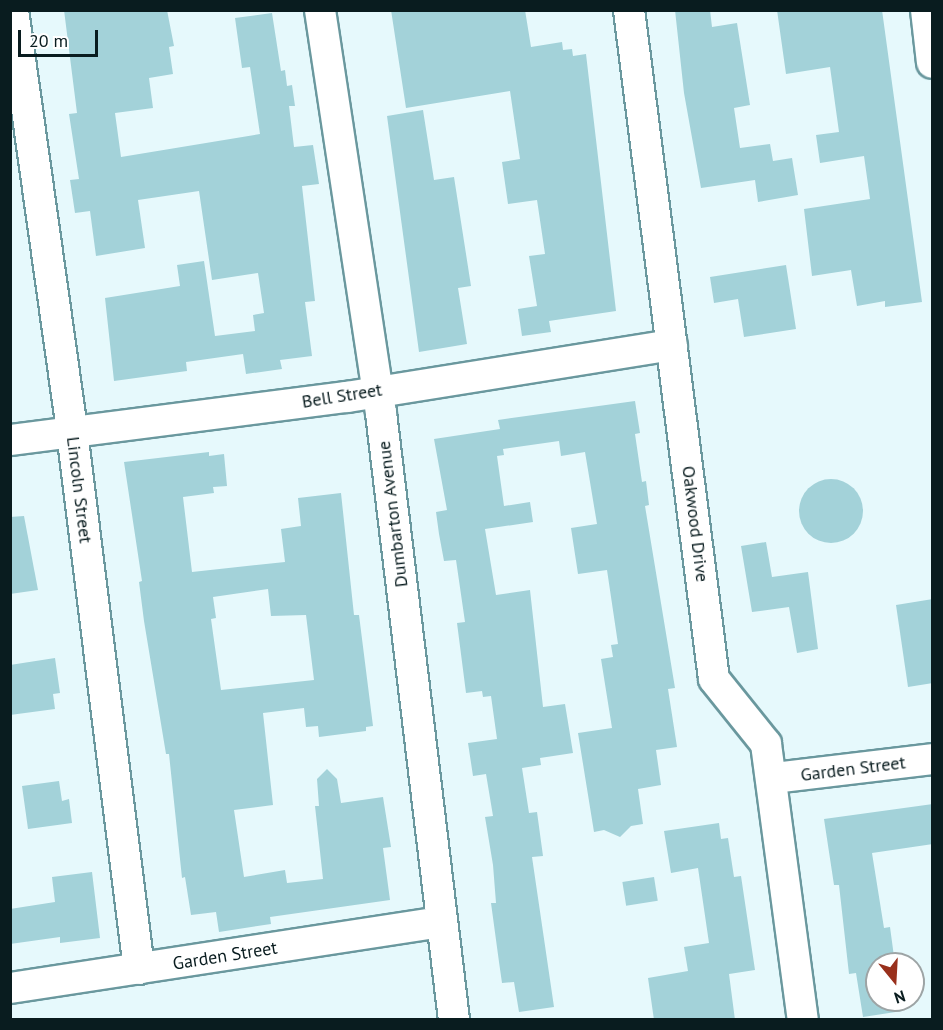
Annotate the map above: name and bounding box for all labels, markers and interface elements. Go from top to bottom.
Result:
scale bar [21,18,100,56]
text: 20 m [29,29,68,52]
street label: Bell Street [300,379,384,413]
street label: Lincoln Street [62,435,96,545]
street label: Dumbarton Avenue [373,439,413,589]
street label: Oakwood Drive [677,465,713,583]
street label: Garden Street [799,752,907,786]
street label: Garden Street [171,937,279,975]
north arrow [865,952,925,1012]
text: N [892,986,908,1008]

